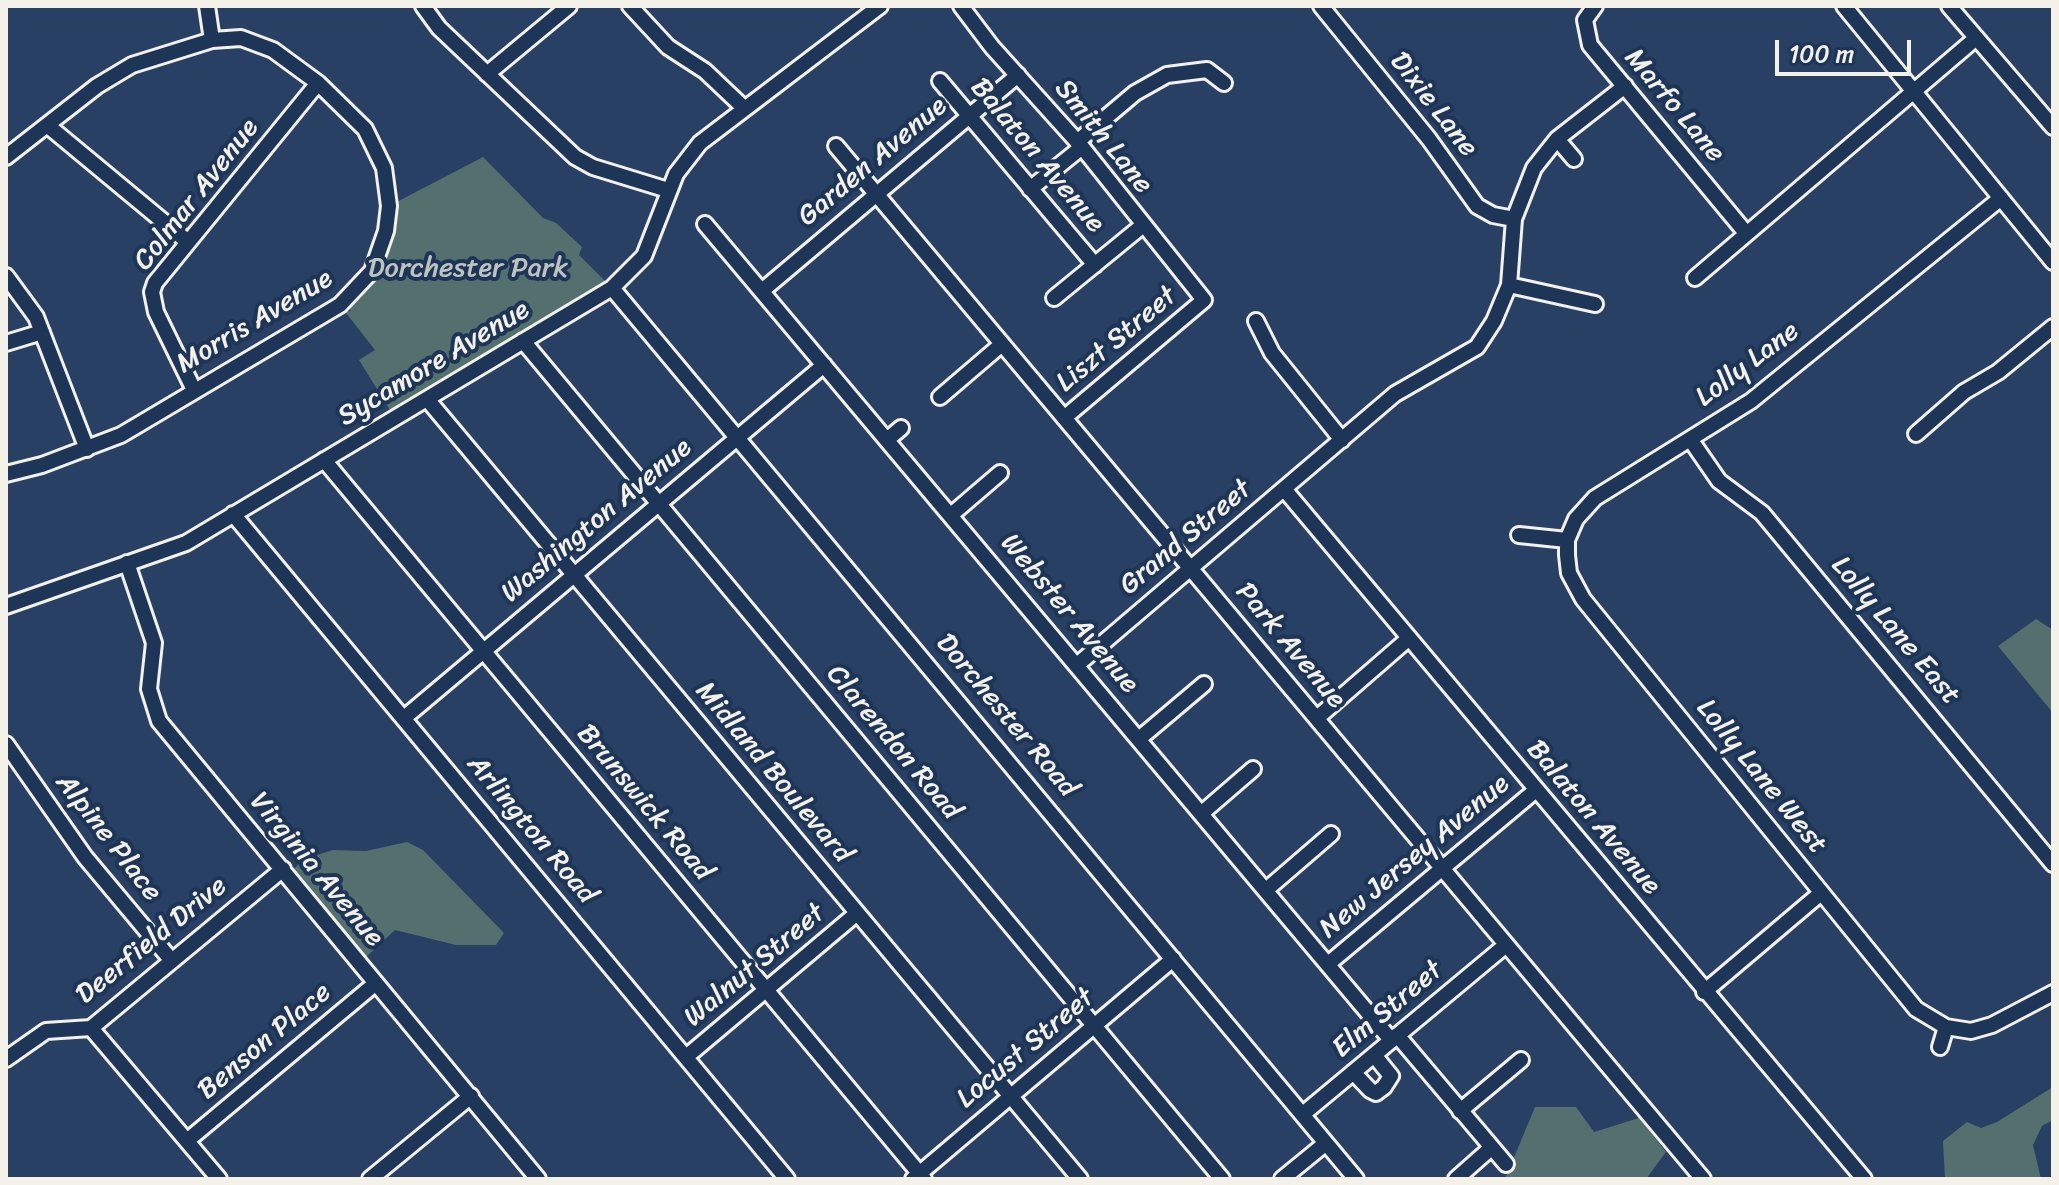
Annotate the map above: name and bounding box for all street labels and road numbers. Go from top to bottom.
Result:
street label: Marfo Lane [1617,42,1731,170]
street label: Dixie Lane [1382,46,1484,164]
street label: Balaton Avenue [963,72,1111,240]
street label: Smith Lane [1047,73,1159,201]
street label: Garden Avenue [792,90,954,234]
street label: Colmar Avenue [127,112,267,278]
street label: Morris Avenue [171,262,339,382]
street label: Liszt Street [1050,280,1184,400]
street label: Sycamore Avenue [332,294,536,434]
street label: Lolly Lane [1689,315,1807,415]
street label: Washington Avenue [495,432,699,610]
street label: Grand Street [1113,473,1259,603]
street label: Webster Avenue [992,527,1146,701]
street label: Lolly Lane East [1823,550,1967,712]
street label: Park Avenue [1228,576,1352,716]
street label: Dorchester Road [928,627,1084,805]
street label: Clarendon Road [819,659,967,827]
street label: Midland Boulevard [687,676,859,870]
street label: Lolly Lane West [1688,693,1834,861]
street label: Brunswick Road [569,718,719,888]
street label: Balaton Avenue [1519,734,1667,902]
street label: Arlington Road [459,749,603,911]
street label: Alpine Place [48,767,168,909]
street label: New Jersey Avenue [1313,768,1517,946]
street label: Virginia Avenue [242,786,390,954]
street label: Deerfield Drive [70,870,234,1012]
street label: Walnut Street [678,897,832,1035]
street label: Elm Street [1326,954,1450,1066]
street label: Benson Place [191,976,339,1108]
street label: Locust Street [950,982,1102,1116]

